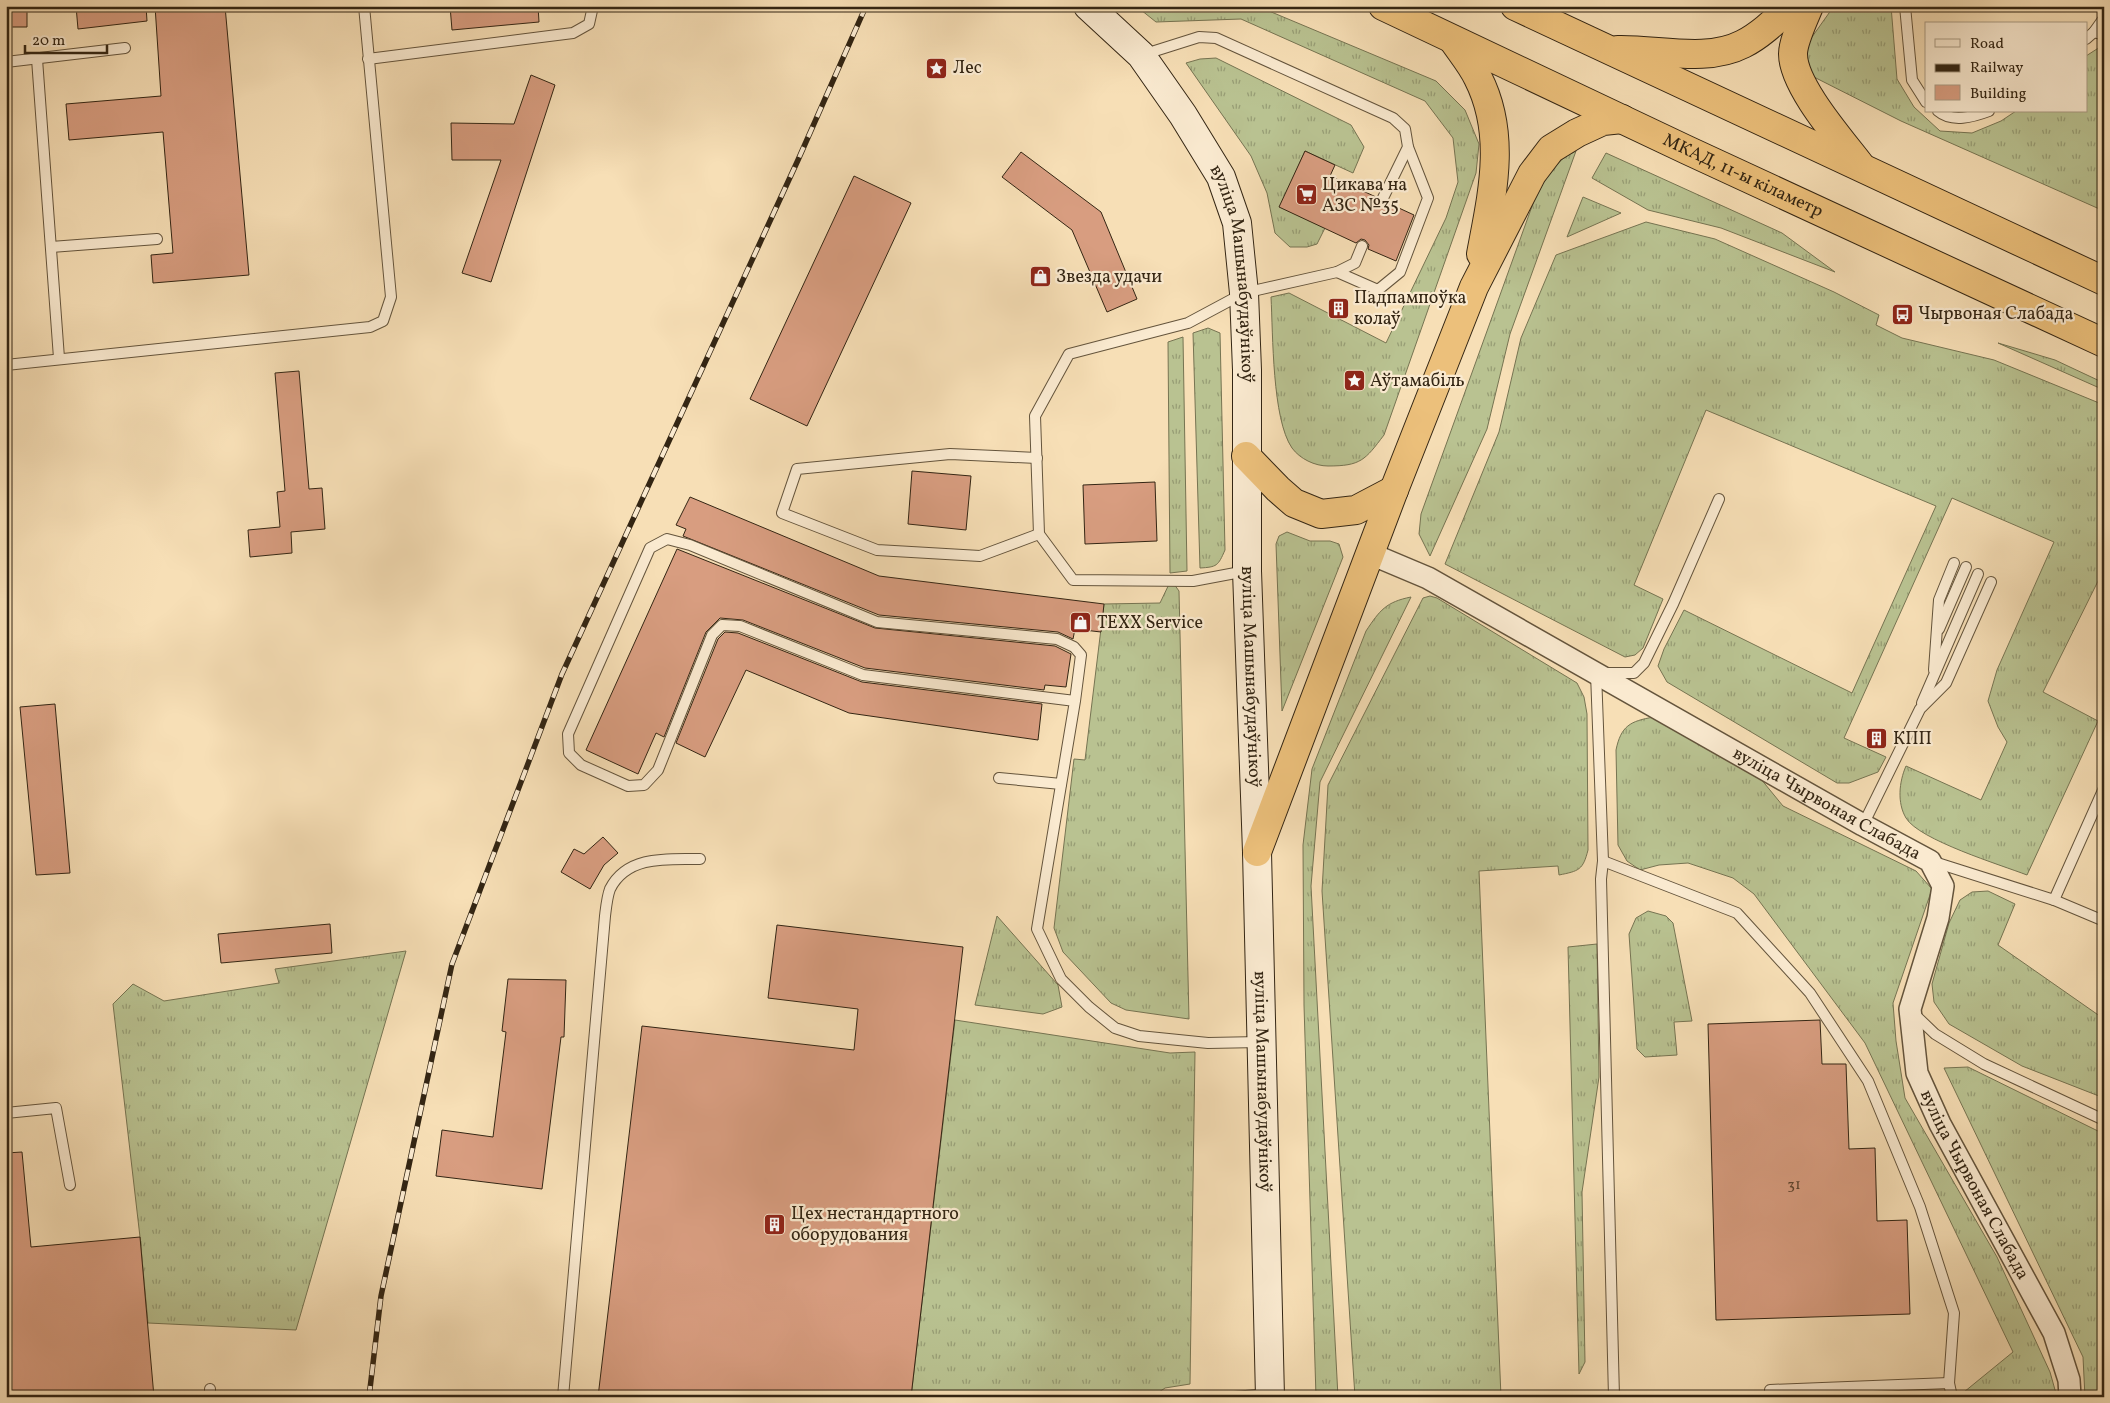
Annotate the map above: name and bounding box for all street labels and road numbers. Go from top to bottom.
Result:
street label: МКАД, 11-ы кіламетр [1659,128,1827,224]
street label: вуліца Машынабудаўнікоў [1204,160,1260,383]
street label: вуліца Машынабудаўнікоў [1235,566,1267,788]
street label: вуліца Чырвоная Слабада [1728,741,1925,866]
street label: вуліца Машынабудаўнікоў [1247,971,1278,1193]
street label: вуліца Чырвоная Слабада [1914,1086,2035,1284]

